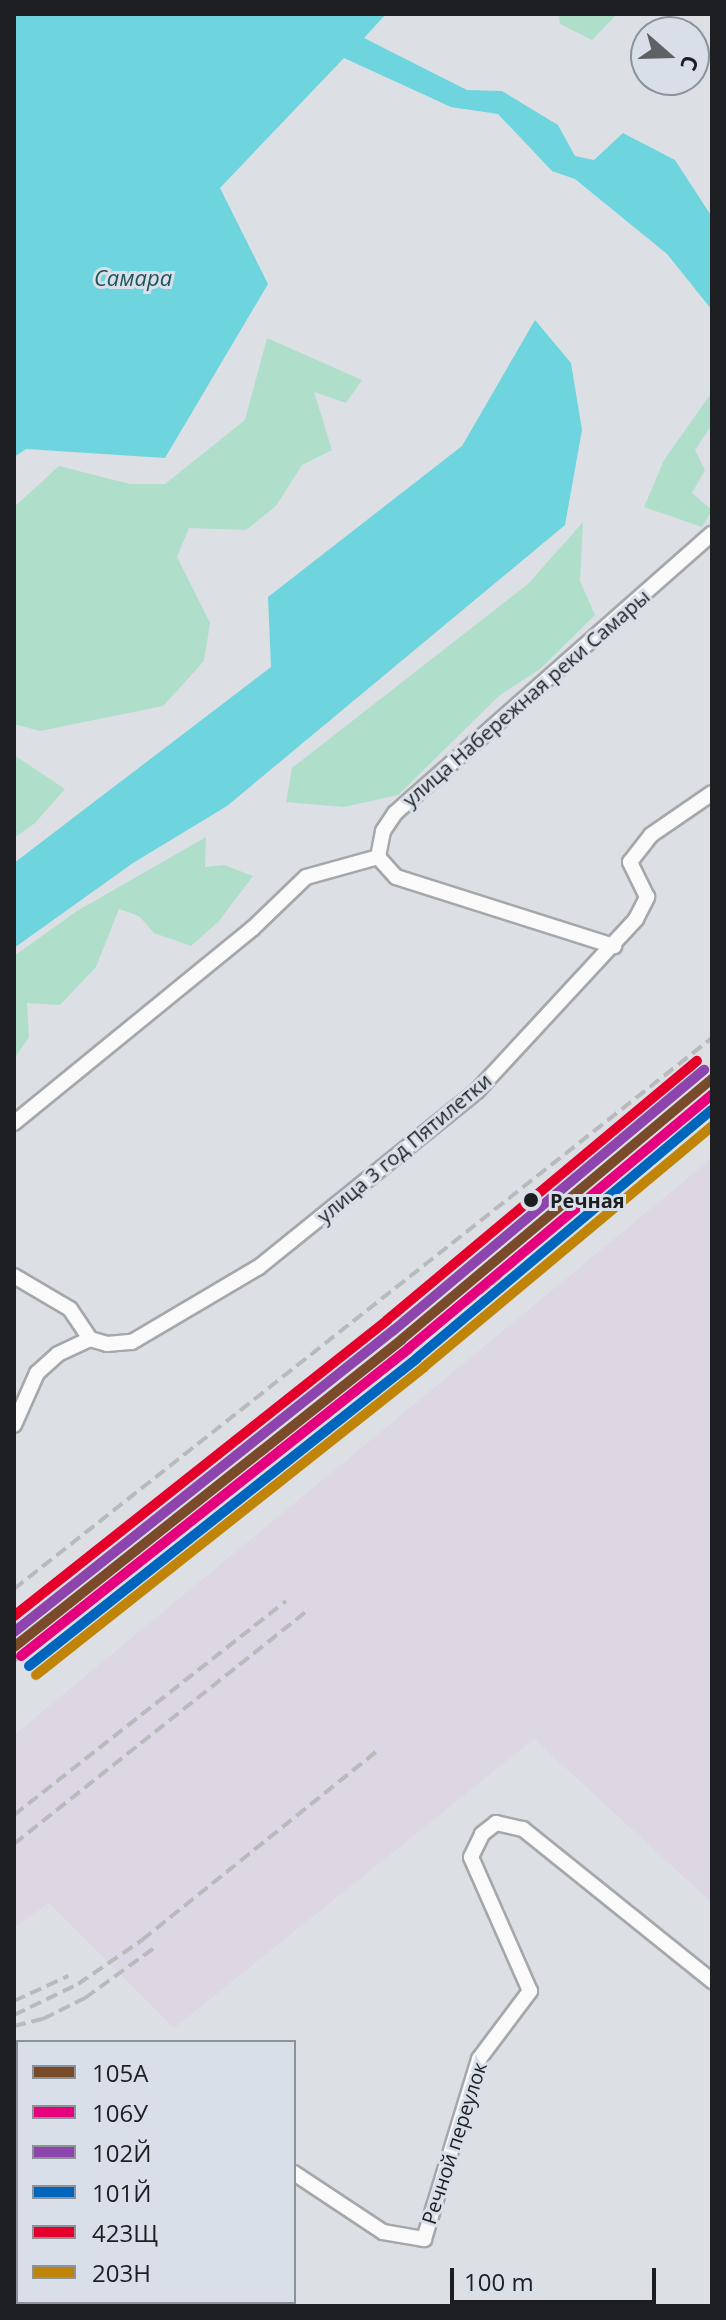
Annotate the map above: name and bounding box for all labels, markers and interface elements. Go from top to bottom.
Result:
north arrow [630,16,710,96]
text: С [674,52,707,75]
water label: Самара [94,265,172,291]
street label: улица Набережная реки Самары [398,584,654,812]
street label: улица 3 год Пятилетки [312,1068,496,1228]
marker: Речная [519,1188,543,1212]
place label: Речная [550,1188,625,1212]
legend [16,2040,296,2304]
text: 105А [92,2056,148,2089]
street label: Речной переулок [416,2059,492,2227]
text: 106У [92,2096,148,2129]
text: 102Й [92,2136,151,2169]
text: 101Й [92,2176,151,2209]
text: 423Щ [92,2216,158,2249]
scale bar [454,2252,660,2302]
text: 203Н [92,2256,151,2289]
text: 100 m [464,2265,534,2298]

